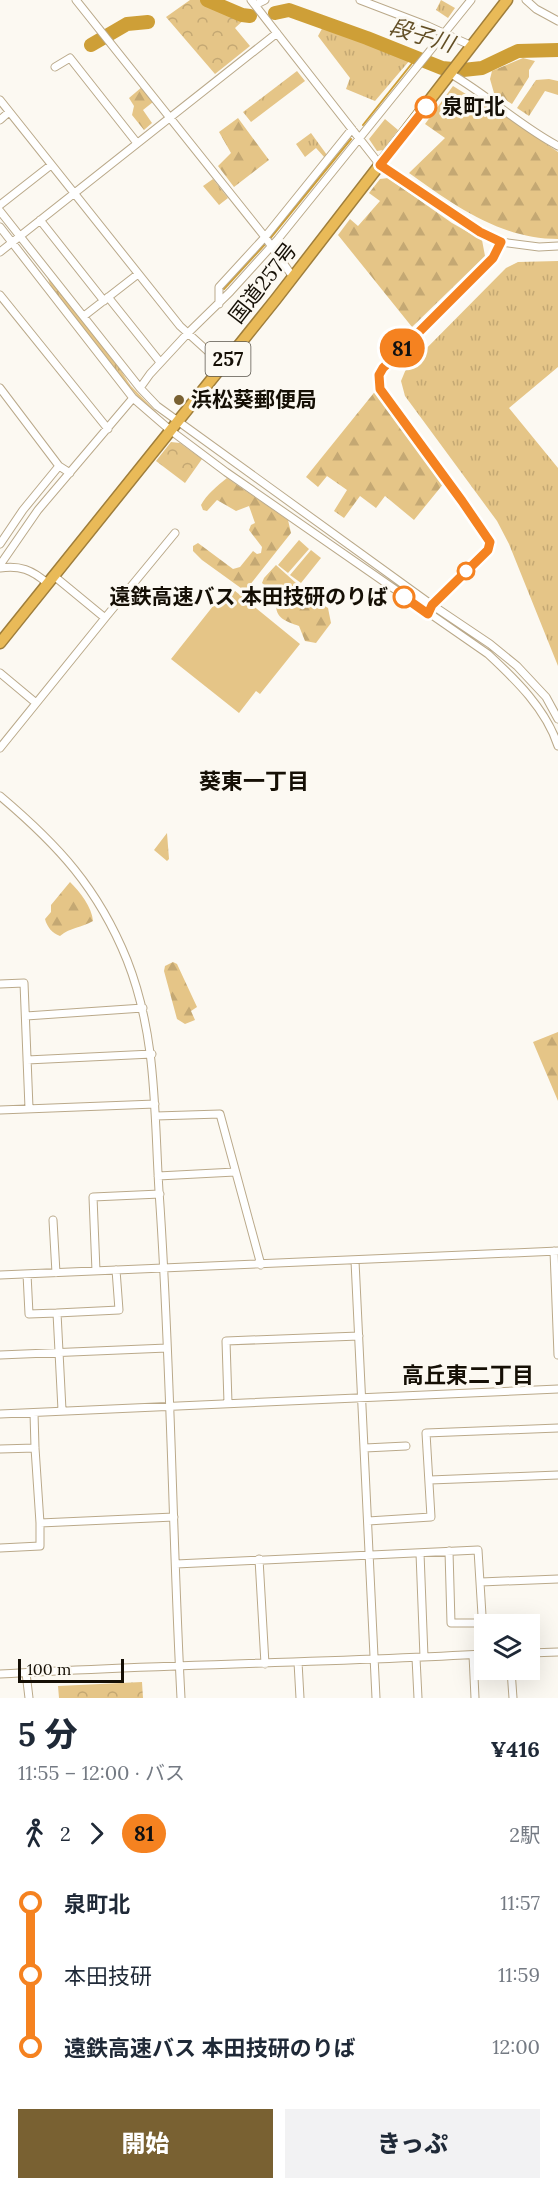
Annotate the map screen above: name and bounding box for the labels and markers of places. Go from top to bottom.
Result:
place label: 泉町北 [442,93,505,120]
marker: 泉町北 [415,96,437,118]
place label: 浜松葵郵便局 [191,386,317,413]
marker: 浜松葵郵便局 [172,393,186,407]
unlabelled marker [457,562,475,580]
place label: 遠鉄高速バス 本田技研のりば [109,583,388,610]
marker: 遠鉄高速バス 本田技研のりば [393,586,415,608]

